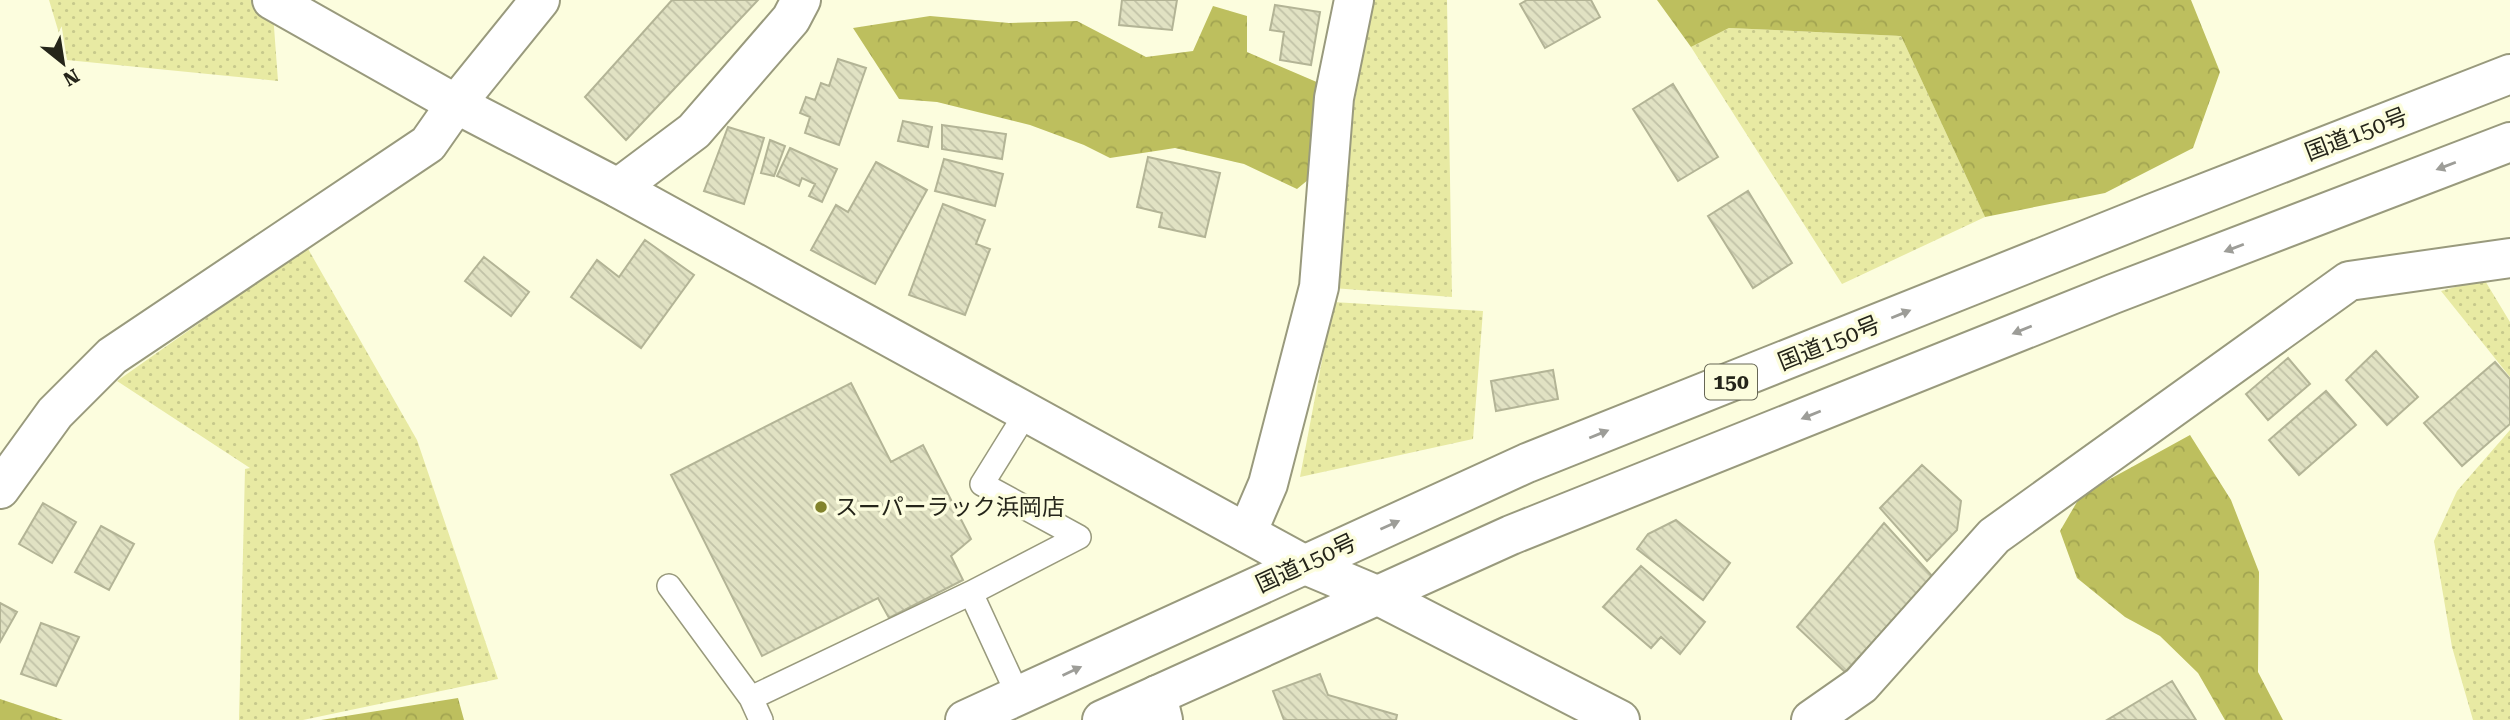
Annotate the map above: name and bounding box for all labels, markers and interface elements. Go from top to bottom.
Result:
north arrow [28,28,98,98]
text: N [59,64,83,91]
street label: 国道150号 [2301,103,2411,166]
one-way arrow [2436,161,2457,172]
one-way arrow [2223,242,2244,253]
one-way arrow [1890,308,1911,319]
street label: 国道150号 [1774,311,1884,376]
one-way arrow [2011,325,2032,336]
road number: 150 [1705,364,1757,400]
one-way arrow [1800,409,1821,420]
one-way arrow [1588,429,1609,440]
place label: スーパーラック浜岡店 [835,494,1065,521]
marker: スーパーラック浜岡店 [813,499,829,515]
one-way arrow [1380,519,1400,531]
street label: 国道150号 [1252,528,1361,598]
one-way arrow [1062,665,1082,677]

